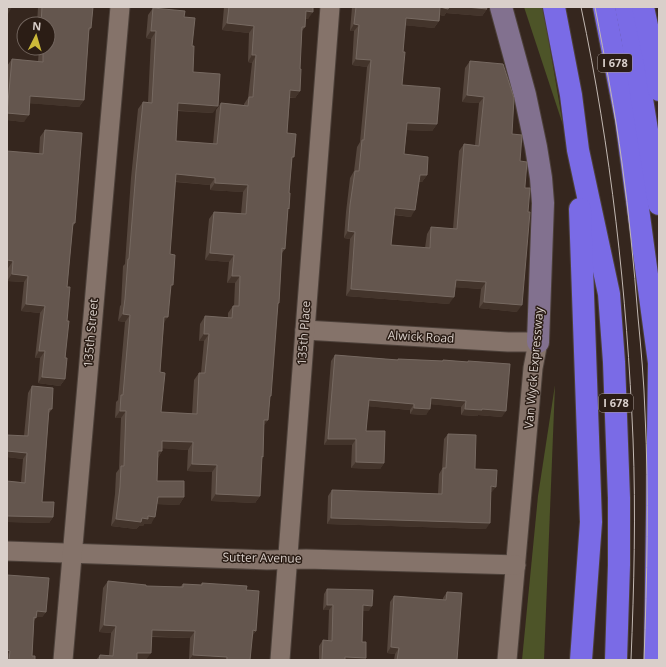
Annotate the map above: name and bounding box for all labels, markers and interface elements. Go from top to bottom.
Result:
north arrow [16,16,56,56]
text: N [32,18,42,33]
road number: I 678 [598,54,632,72]
street label: 135th Street [79,298,102,368]
street label: 135th Place [293,300,314,366]
street label: Van Wyck Expressway [520,306,547,429]
street label: Alwick Road [387,326,455,347]
road number: I 678 [599,394,633,412]
street label: Sutter Avenue [222,548,302,567]

